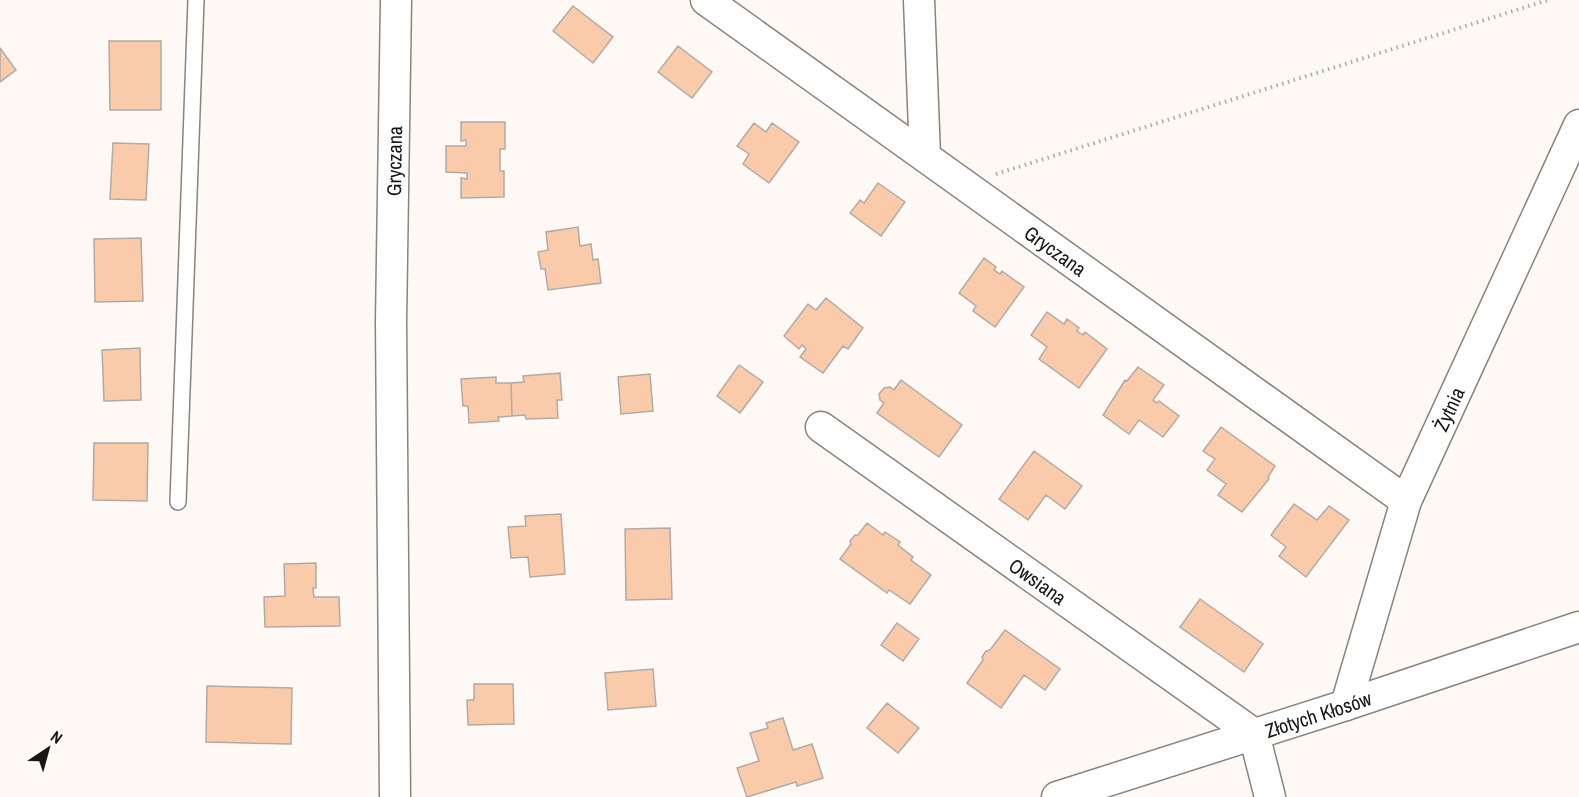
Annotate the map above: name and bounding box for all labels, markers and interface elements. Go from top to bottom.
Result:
street label: Gryczana [379,126,408,196]
street label: Gryczana [1019,219,1092,282]
street label: Żytnia [1427,383,1470,435]
street label: Owsiana [1004,551,1072,611]
street label: Złotych Kłosów [1261,684,1375,743]
north arrow [18,719,78,779]
text: N [47,725,67,749]

